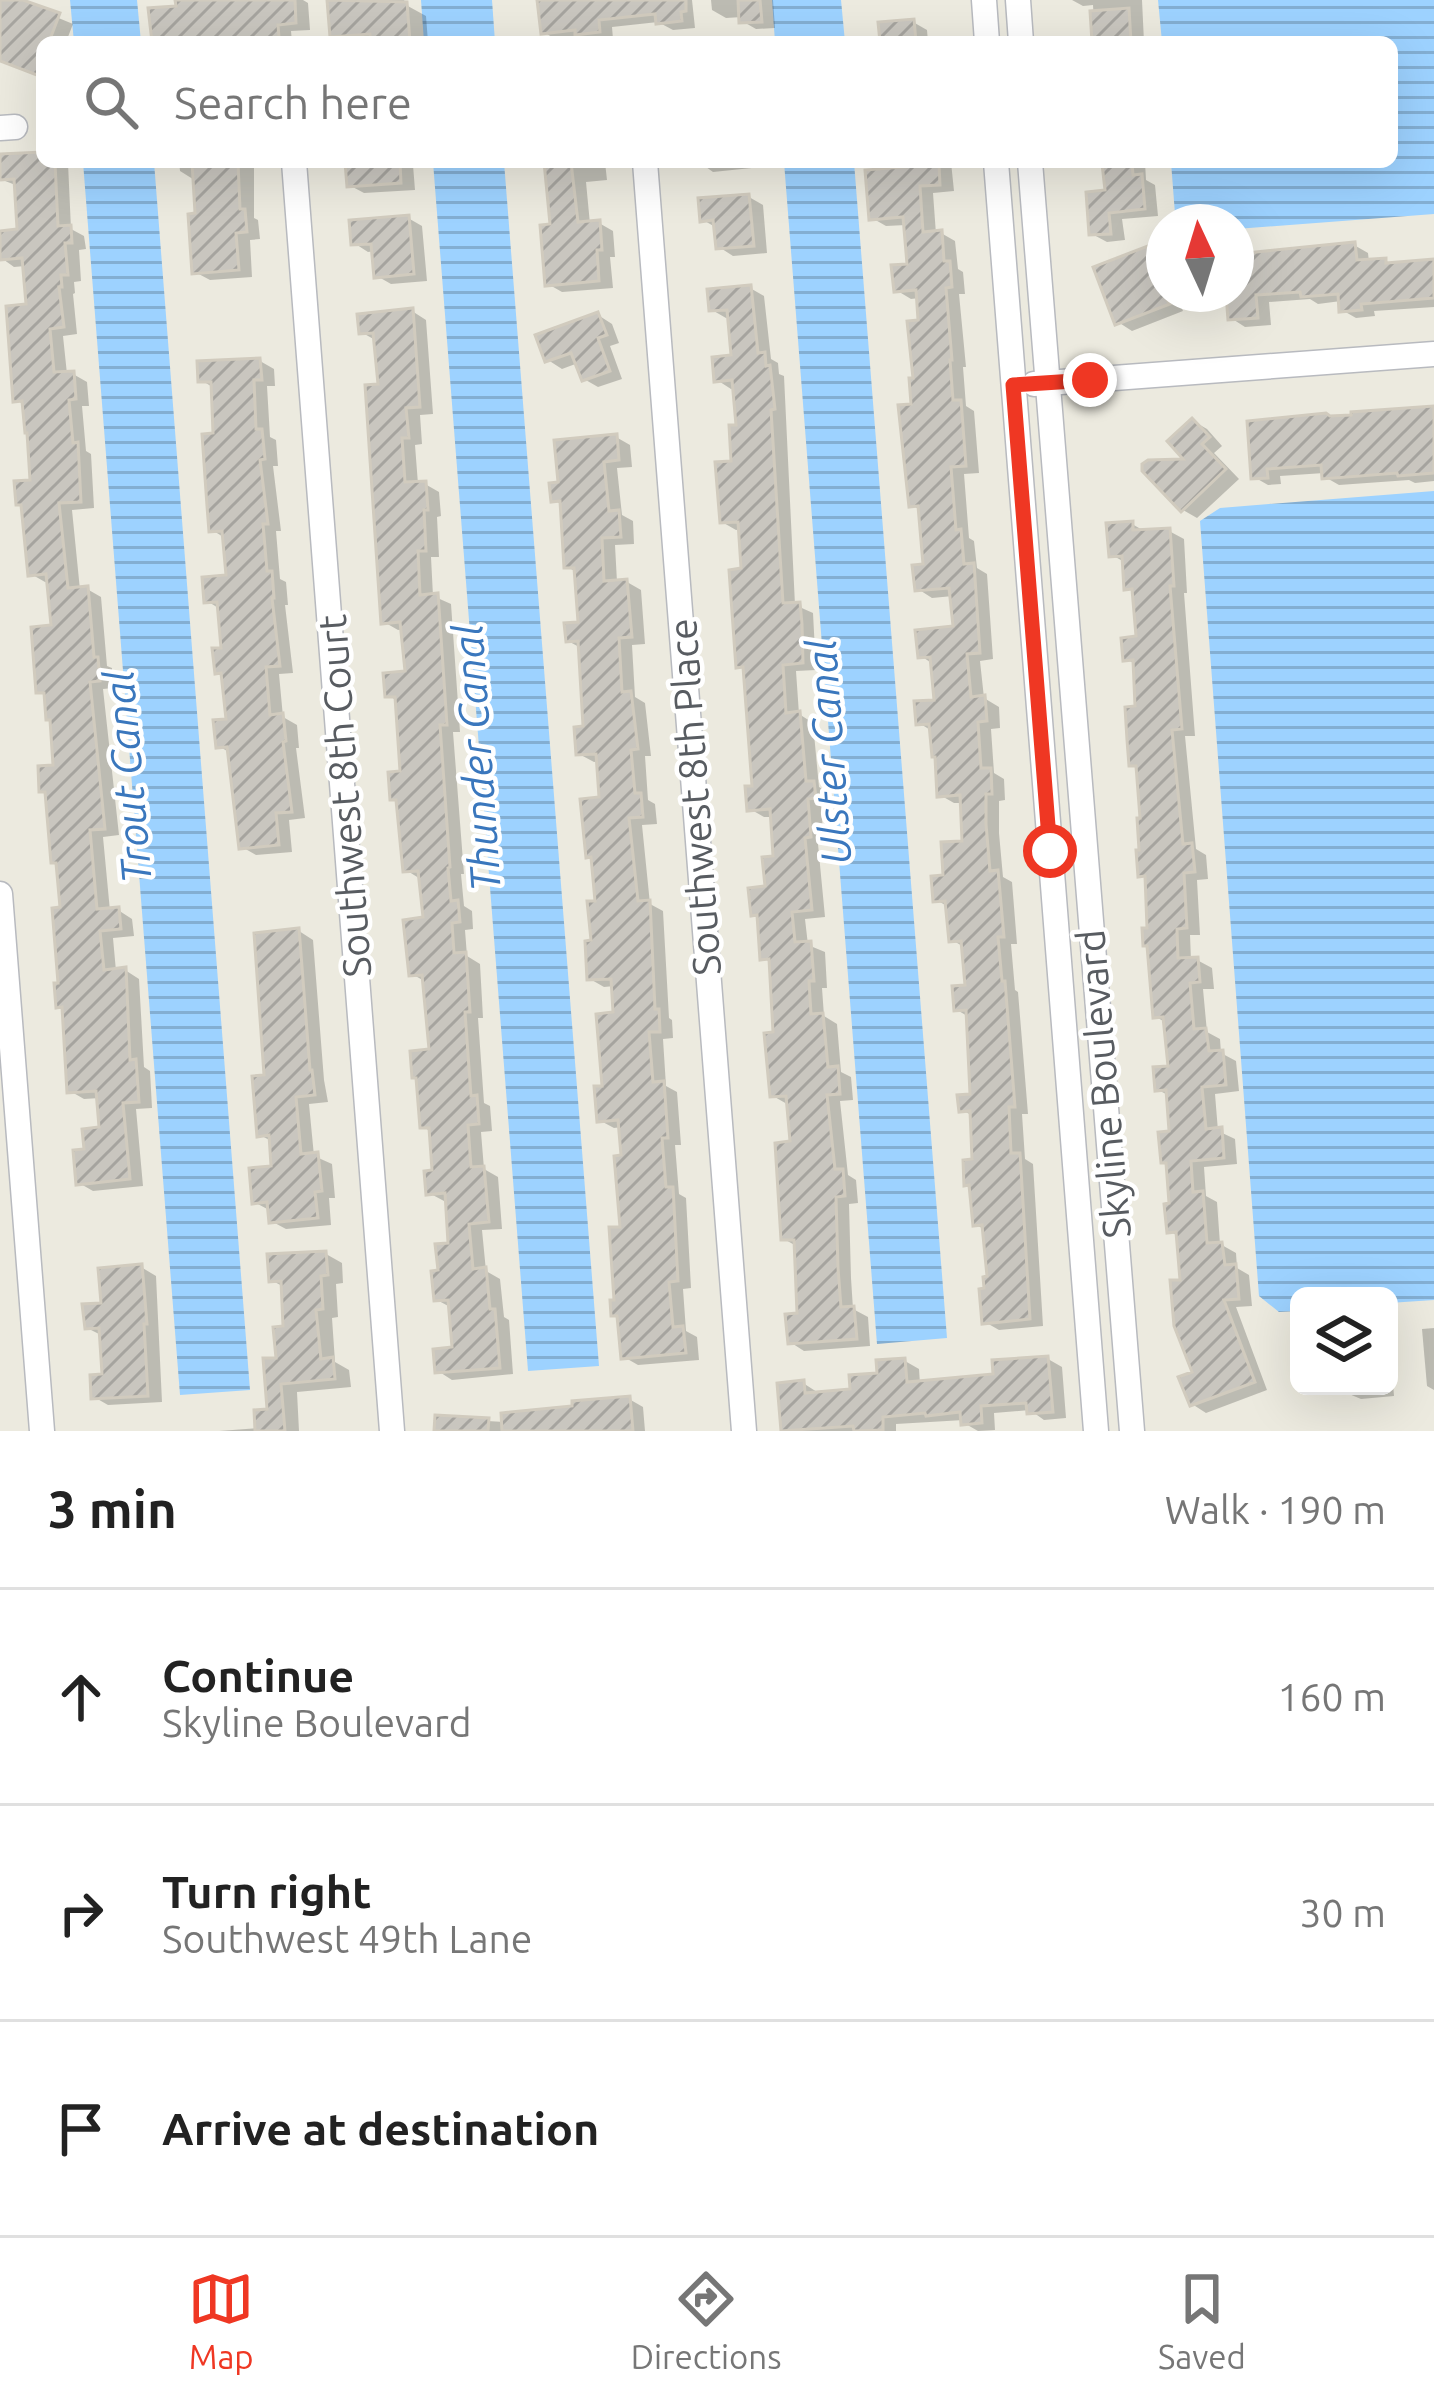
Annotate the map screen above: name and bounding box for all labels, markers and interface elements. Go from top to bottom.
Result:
search box [36,36,1398,168]
icon: search [78,69,144,135]
text: Search here [174,77,412,128]
north arrow [1146,204,1254,312]
route end [1063,353,1117,407]
street label: Southwest 8th Court [310,613,378,979]
street label: Southwest 8th Place [660,617,728,977]
water label: Thunder Canal [443,622,509,894]
water label: Ulster Canal [797,637,859,867]
water label: Trout Canal [94,668,160,886]
route start [1023,824,1077,878]
street label: Skyline Boulevard [1068,928,1138,1240]
map controls [1290,1287,1398,1395]
button: layers [1290,1287,1398,1395]
text: 3 min [48,1480,177,1538]
text: Walk · 190 m [1165,1488,1386,1531]
text: Continue [162,1650,354,1701]
icon: ahead [48,1664,114,1730]
text: 160 m [1277,1675,1386,1718]
text: Skyline Boulevard [162,1701,472,1744]
text: Turn right [162,1866,371,1917]
icon: right [48,1880,114,1946]
text: 30 m [1299,1891,1386,1934]
text: Southwest 49th Lane [162,1917,532,1960]
icon: arrive [48,2096,114,2162]
text: Arrive at destination [162,2103,599,2154]
tab: Map [188,2266,254,2375]
tab: Directions [631,2266,781,2375]
tab: Saved [1158,2266,1246,2375]

